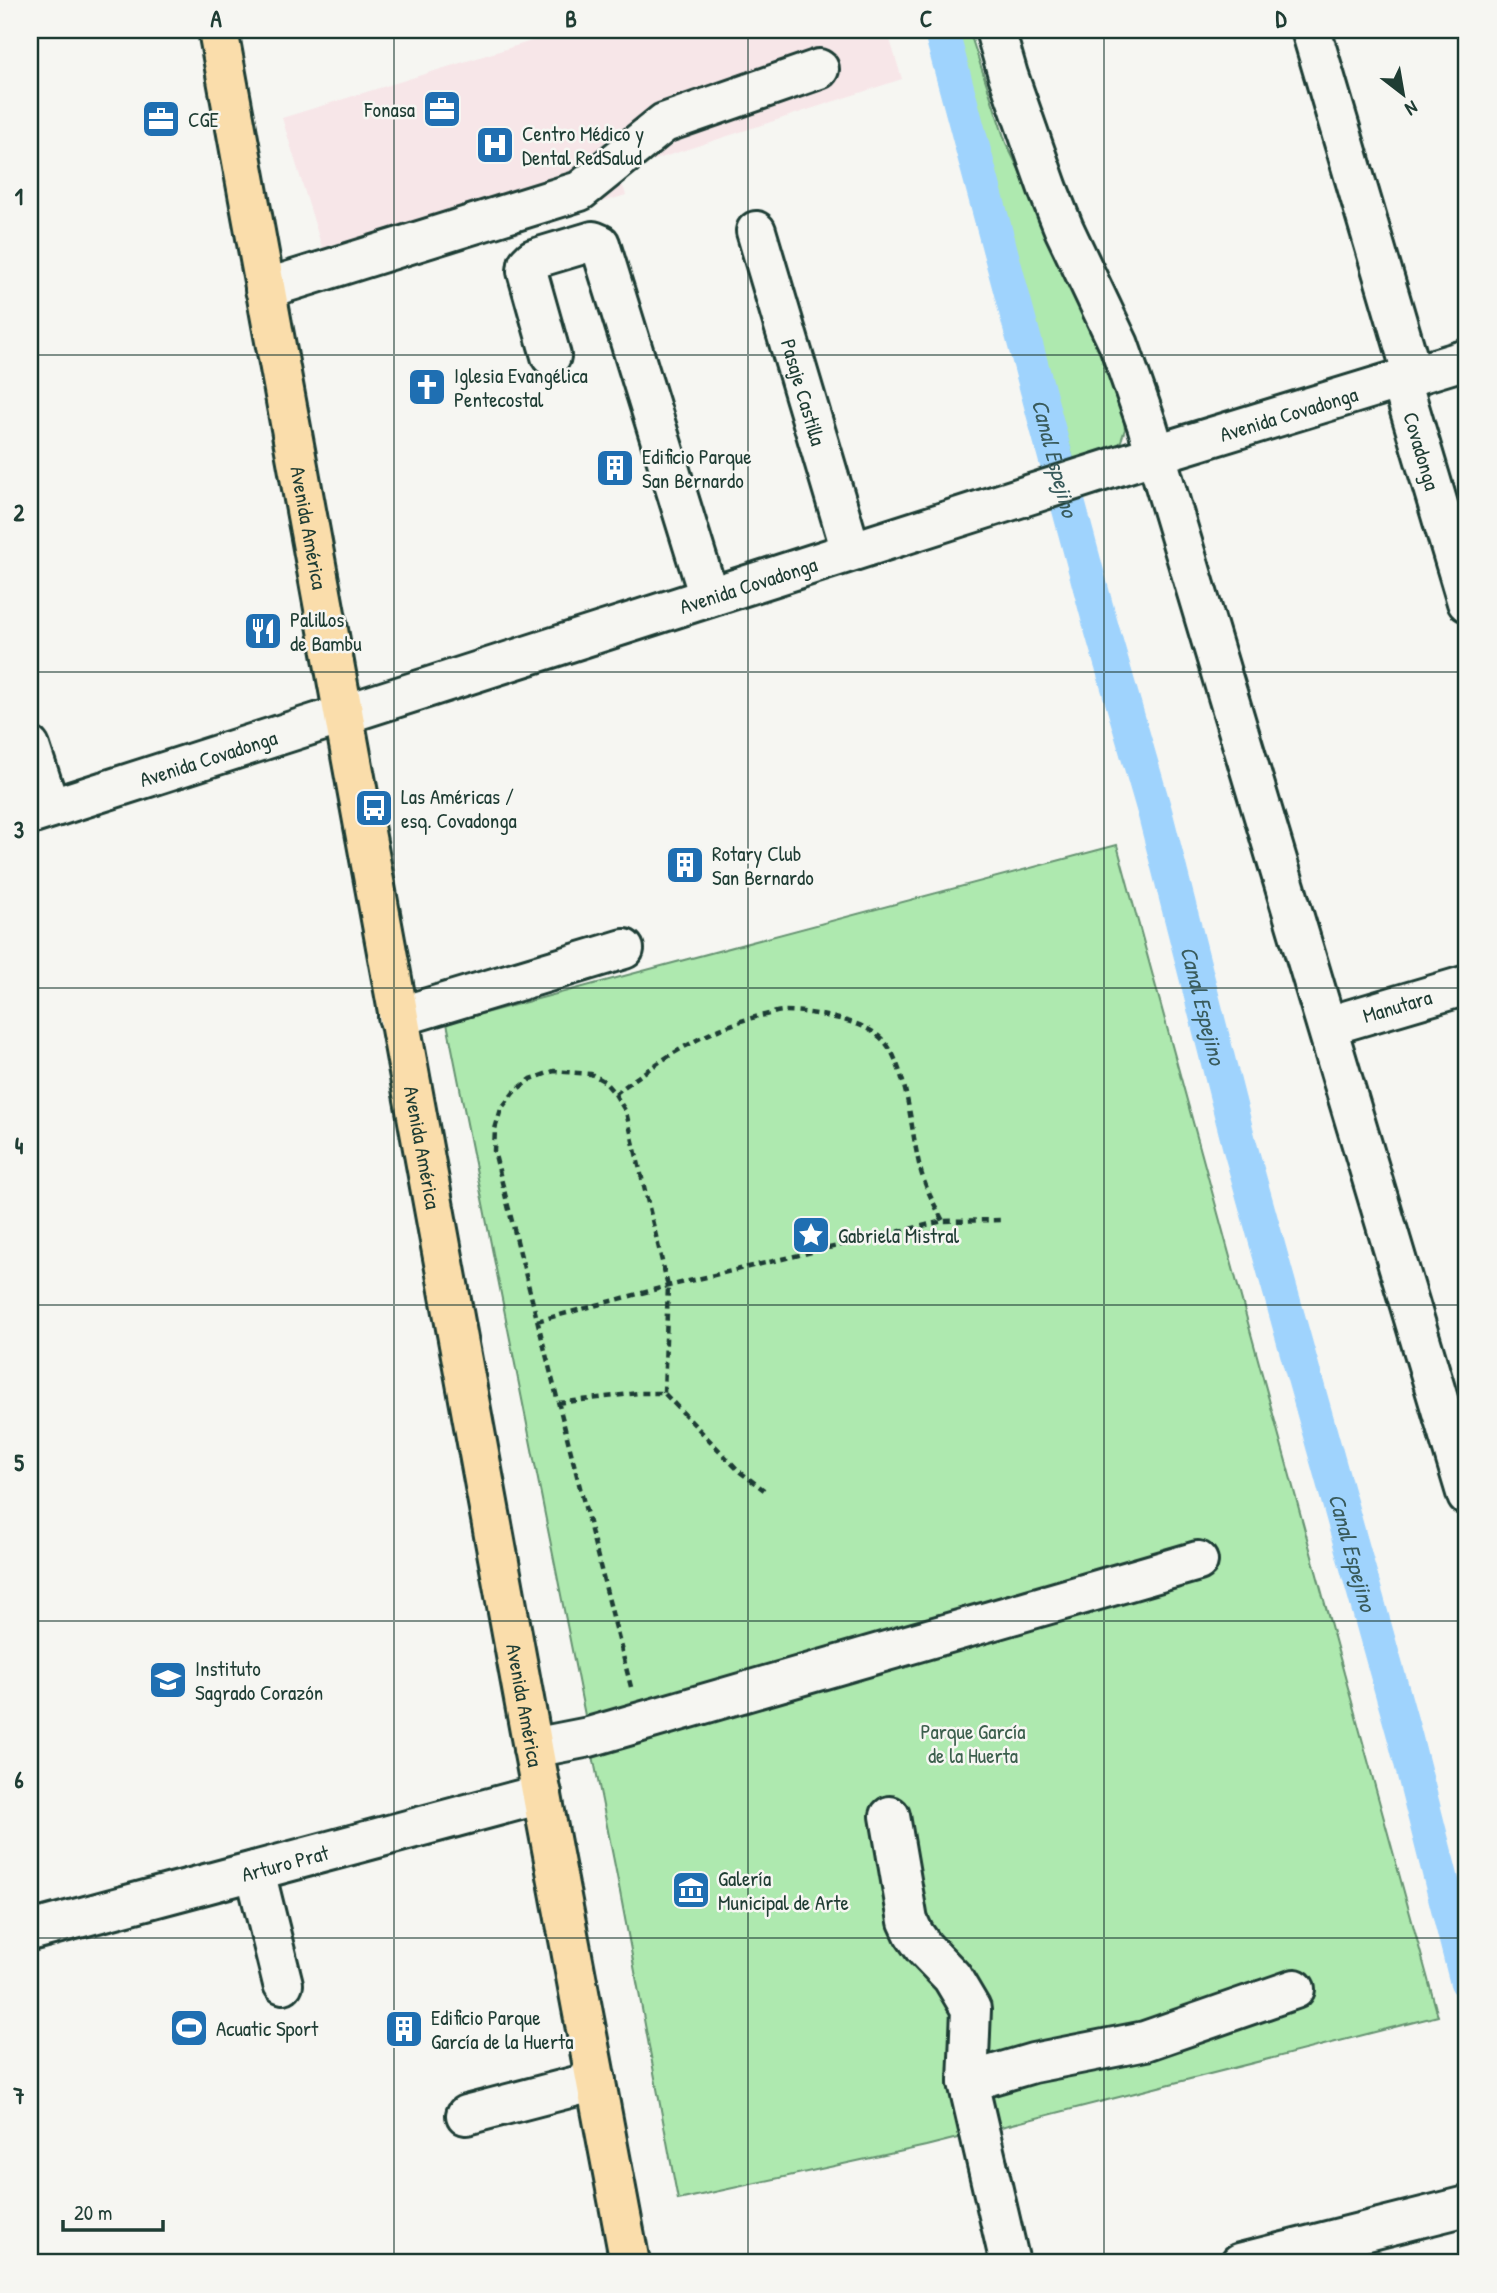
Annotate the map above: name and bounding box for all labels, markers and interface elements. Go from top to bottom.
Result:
text: A [210,3,222,34]
text: B [565,3,577,34]
text: C [920,3,932,34]
text: D [1276,3,1288,34]
north arrow [1368,60,1438,130]
office icon: Fonasa [421,88,463,130]
place label: Fonasa [364,95,415,124]
text: N [1401,95,1423,122]
office icon: CGE [140,98,182,140]
place label: CGE [188,105,219,134]
place label: Centro Médico y Dental RedSalud [522,119,644,172]
hospital icon: Centro Médico y Dental RedSalud [474,124,516,166]
text: 1 [15,181,23,212]
street label: Pasaje Castilla [774,335,833,449]
place label: Iglesia Evangélica Pentecostal [454,361,588,414]
church icon: Iglesia Evangélica Pentecostal [406,366,448,408]
street label: Avenida Covadonga [1216,379,1361,448]
water label: Canal Espejino [1025,396,1087,522]
street label: Covadonga [1397,408,1447,494]
place label: Edificio Parque San Bernardo [642,442,752,495]
building icon: Edificio Parque San Bernardo [594,447,636,489]
street label: Avenida América [284,464,335,592]
text: 2 [14,497,25,528]
street label: Avenida Covadonga [676,549,820,620]
place label: Palillos de Bambu [290,605,362,658]
restaurant icon: Palillos de Bambu [242,610,284,652]
street label: Avenida Covadonga [136,722,281,794]
place label: Las Américas / esq. Covadonga [401,782,517,835]
bus stop icon: Las Américas / esq. Covadonga [353,787,395,829]
text: 3 [14,814,24,845]
place label: Rotary Club San Bernardo [712,839,814,892]
building icon: Rotary Club San Bernardo [664,844,706,886]
water label: Canal Espejino [1174,943,1234,1069]
street label: Manutara [1359,982,1435,1030]
street label: Avenida América [397,1083,448,1211]
text: 4 [15,1130,24,1161]
place icon: Gabriela Mistral [790,1214,832,1256]
place label: Gabriela Mistral [838,1221,960,1250]
text: 5 [14,1447,24,1478]
water label: Canal Espejino [1322,1490,1385,1616]
street label: Avenida América [500,1641,551,1769]
place label: Instituto Sagrado Corazón [195,1654,323,1707]
school or university icon: Instituto Sagrado Corazón [147,1659,189,1701]
park label: Parque García de la Huerta [920,1717,1026,1770]
text: 6 [14,1764,24,1795]
street label: Arturo Prat [238,1837,333,1888]
place label: Galería Municipal de Arte [718,1864,849,1917]
museum icon: Galería Municipal de Arte [670,1869,712,1911]
place label: Edificio Parque García de la Huerta [431,2003,573,2056]
sports icon: Acuatic Sport [168,2007,210,2049]
building icon: Edificio Parque García de la Huerta [383,2008,425,2050]
place label: Acuatic Sport [216,2014,319,2043]
text: 7 [12,2080,25,2111]
scale bar [63,2188,163,2232]
text: 20 m [74,2198,112,2227]

